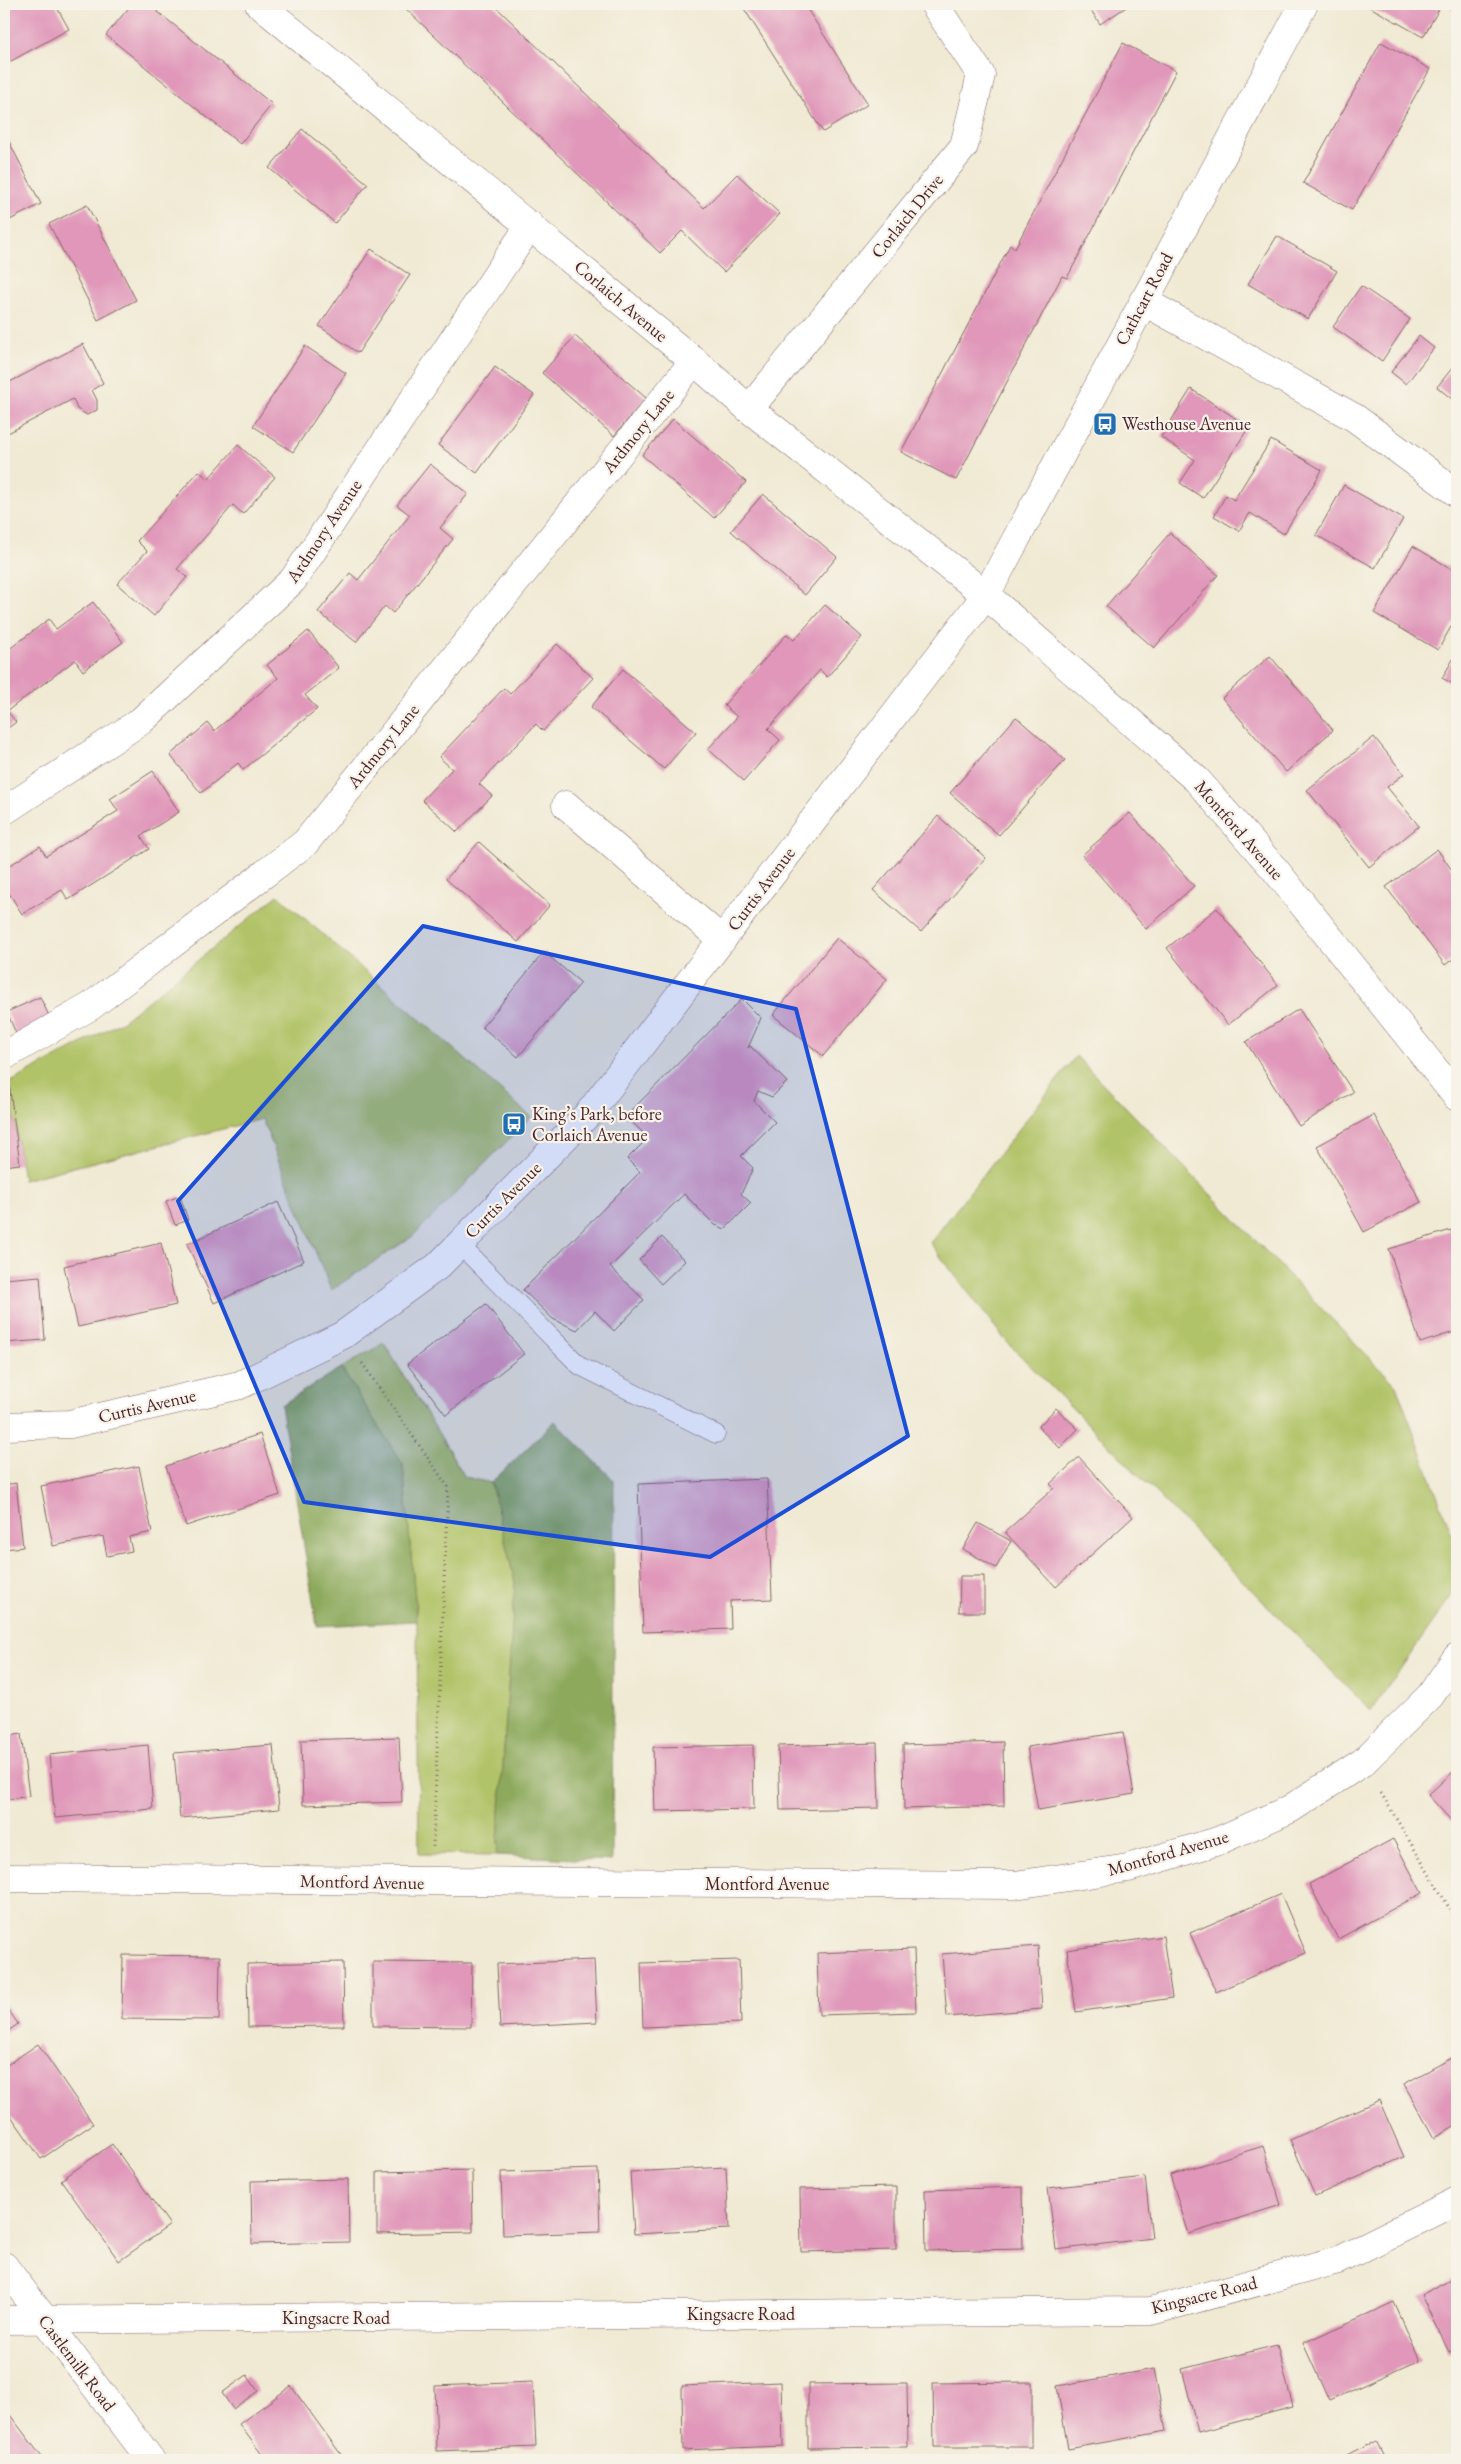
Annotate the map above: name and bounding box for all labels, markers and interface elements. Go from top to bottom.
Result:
street label: Corlaich Drive [865,169,948,263]
street label: Cathcart Road [1109,248,1178,349]
street label: Corlaich Avenue [570,255,673,347]
street label: Ardmory Lane [596,384,679,478]
bus stop icon: Westhouse Avenue [1092,411,1118,437]
place label: Westhouse Avenue [1122,412,1251,435]
street label: Ardmory Avenue [280,475,367,588]
street label: Ardmory Lane [341,699,424,793]
street label: Montford Avenue [1190,775,1289,884]
street label: Curtis Avenue [721,842,800,935]
place label: King’s Park, before Corlaich Avenue [532,1102,662,1146]
bus stop icon: King’s Park, before Corlaich Avenue [501,1111,527,1137]
street label: Curtis Avenue [459,1156,546,1243]
street label: Curtis Avenue [96,1383,198,1428]
street label: Montford Avenue [1105,1824,1231,1881]
street label: Montford Avenue [300,1869,424,1894]
street label: Montford Avenue [705,1872,829,1895]
street label: Kingsacre Road [1149,2270,1260,2319]
street label: Kingsacre Road [687,2302,796,2325]
street label: Kingsacre Road [282,2306,391,2329]
street label: Castlemilk Road [34,2310,122,2416]

